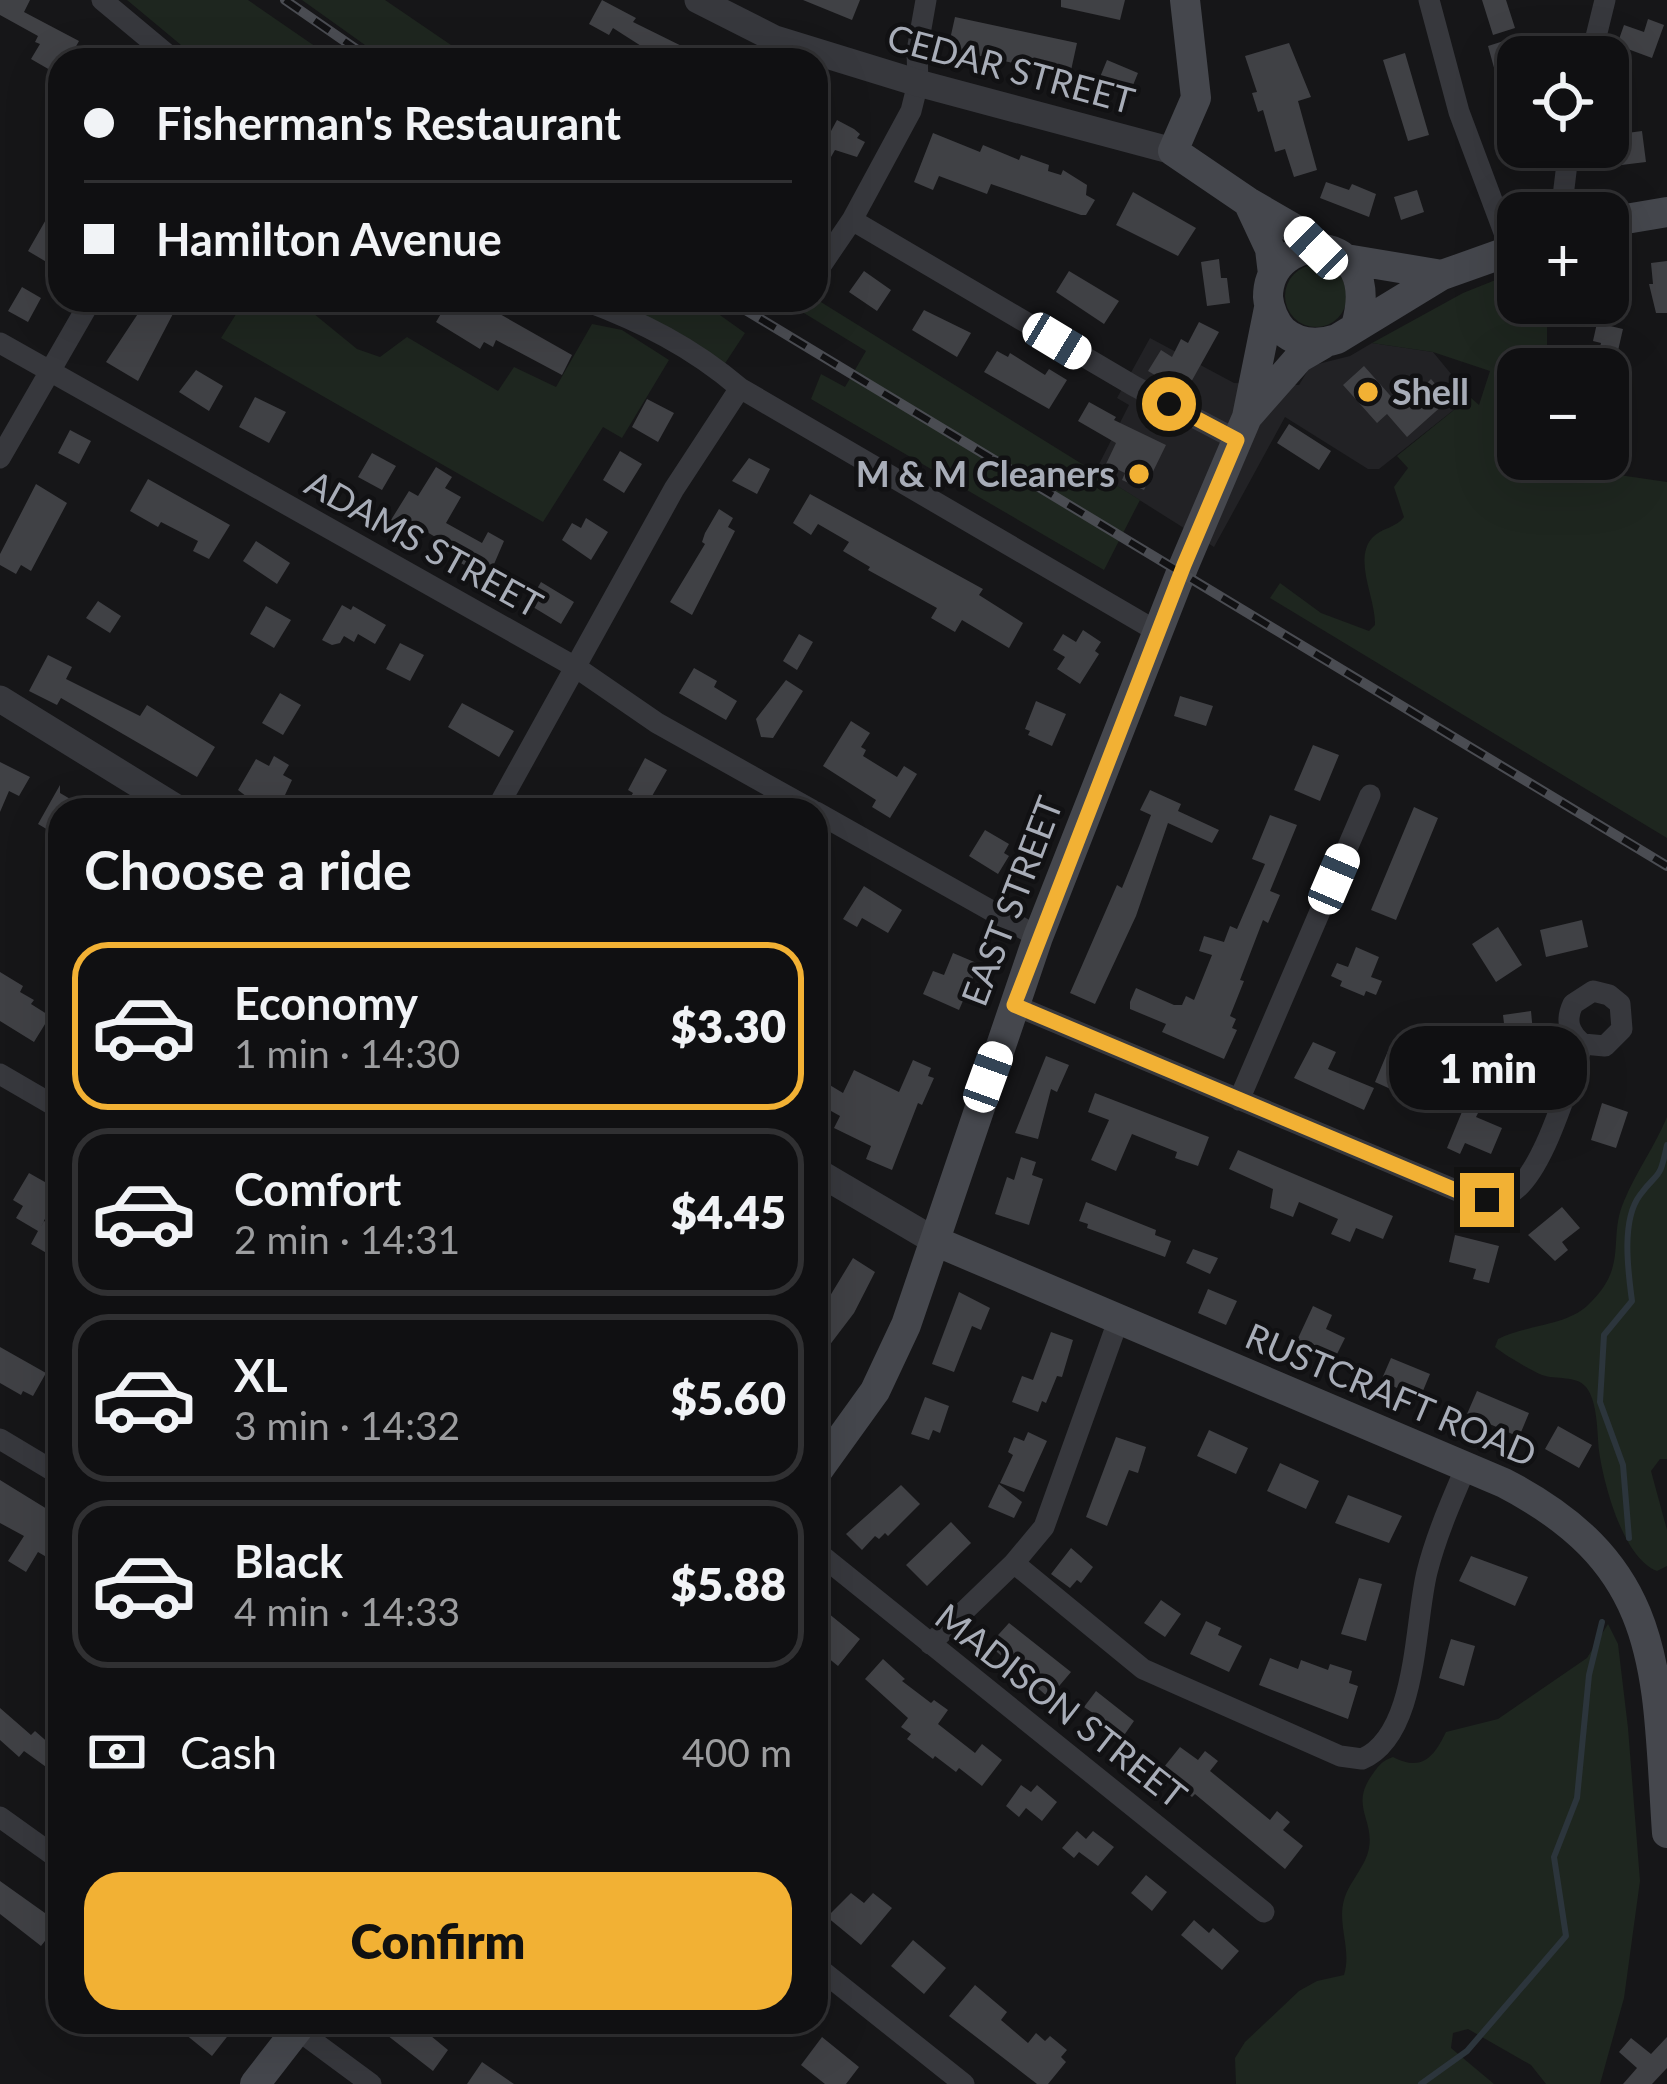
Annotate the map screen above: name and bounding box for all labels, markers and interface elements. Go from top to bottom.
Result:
street label: CEDAR STREET [883,14,1140,122]
map controls [1497,36,1629,480]
button: locate [1497,36,1629,168]
text: Fisherman's Restaurant [156,96,621,150]
button: + [1497,192,1629,324]
car [1278,210,1354,286]
text: Hamilton Avenue [156,212,502,266]
car [1017,307,1097,375]
button: − [1497,348,1629,480]
place label: Shell [1392,369,1469,413]
route start [1142,377,1196,431]
marker: Shell [1355,379,1381,405]
place label: M & M Cleaners [856,451,1115,495]
street label: ADAMS STREET [298,460,551,626]
marker: M & M Cleaners [1126,461,1152,487]
street label: EAST STREET [951,790,1071,1011]
text: Choose a ride [84,837,412,902]
car [1303,839,1365,919]
icon: car [90,972,198,1080]
text: Economy [234,976,418,1030]
text: $3.30 [671,999,786,1053]
callout: 1 min [1388,1026,1586,1110]
text: 1 min · 14:30 [234,1030,460,1076]
car [959,1037,1017,1117]
text: 1 min [1439,1045,1537,1091]
icon: car [90,1158,198,1266]
text: Comfort [234,1162,401,1216]
route end [1460,1173,1514,1227]
text: $4.45 [671,1185,786,1239]
text: 2 min · 14:31 [234,1216,460,1262]
street label: RUSTCRAFT ROAD [1239,1313,1543,1475]
icon: car [90,1344,198,1452]
text: XL [234,1348,288,1402]
text: $5.60 [671,1371,786,1425]
text: 3 min · 14:32 [234,1402,460,1448]
icon: car [90,1530,198,1638]
text: Black [234,1534,343,1588]
text: $5.88 [671,1557,786,1611]
text: 4 min · 14:33 [234,1588,460,1634]
street label: MADISON STREET [927,1594,1196,1817]
icon: cash [84,1719,150,1785]
text: Cash [180,1725,277,1779]
text: 400 m [682,1729,792,1775]
button: Confirm [84,1872,792,2010]

